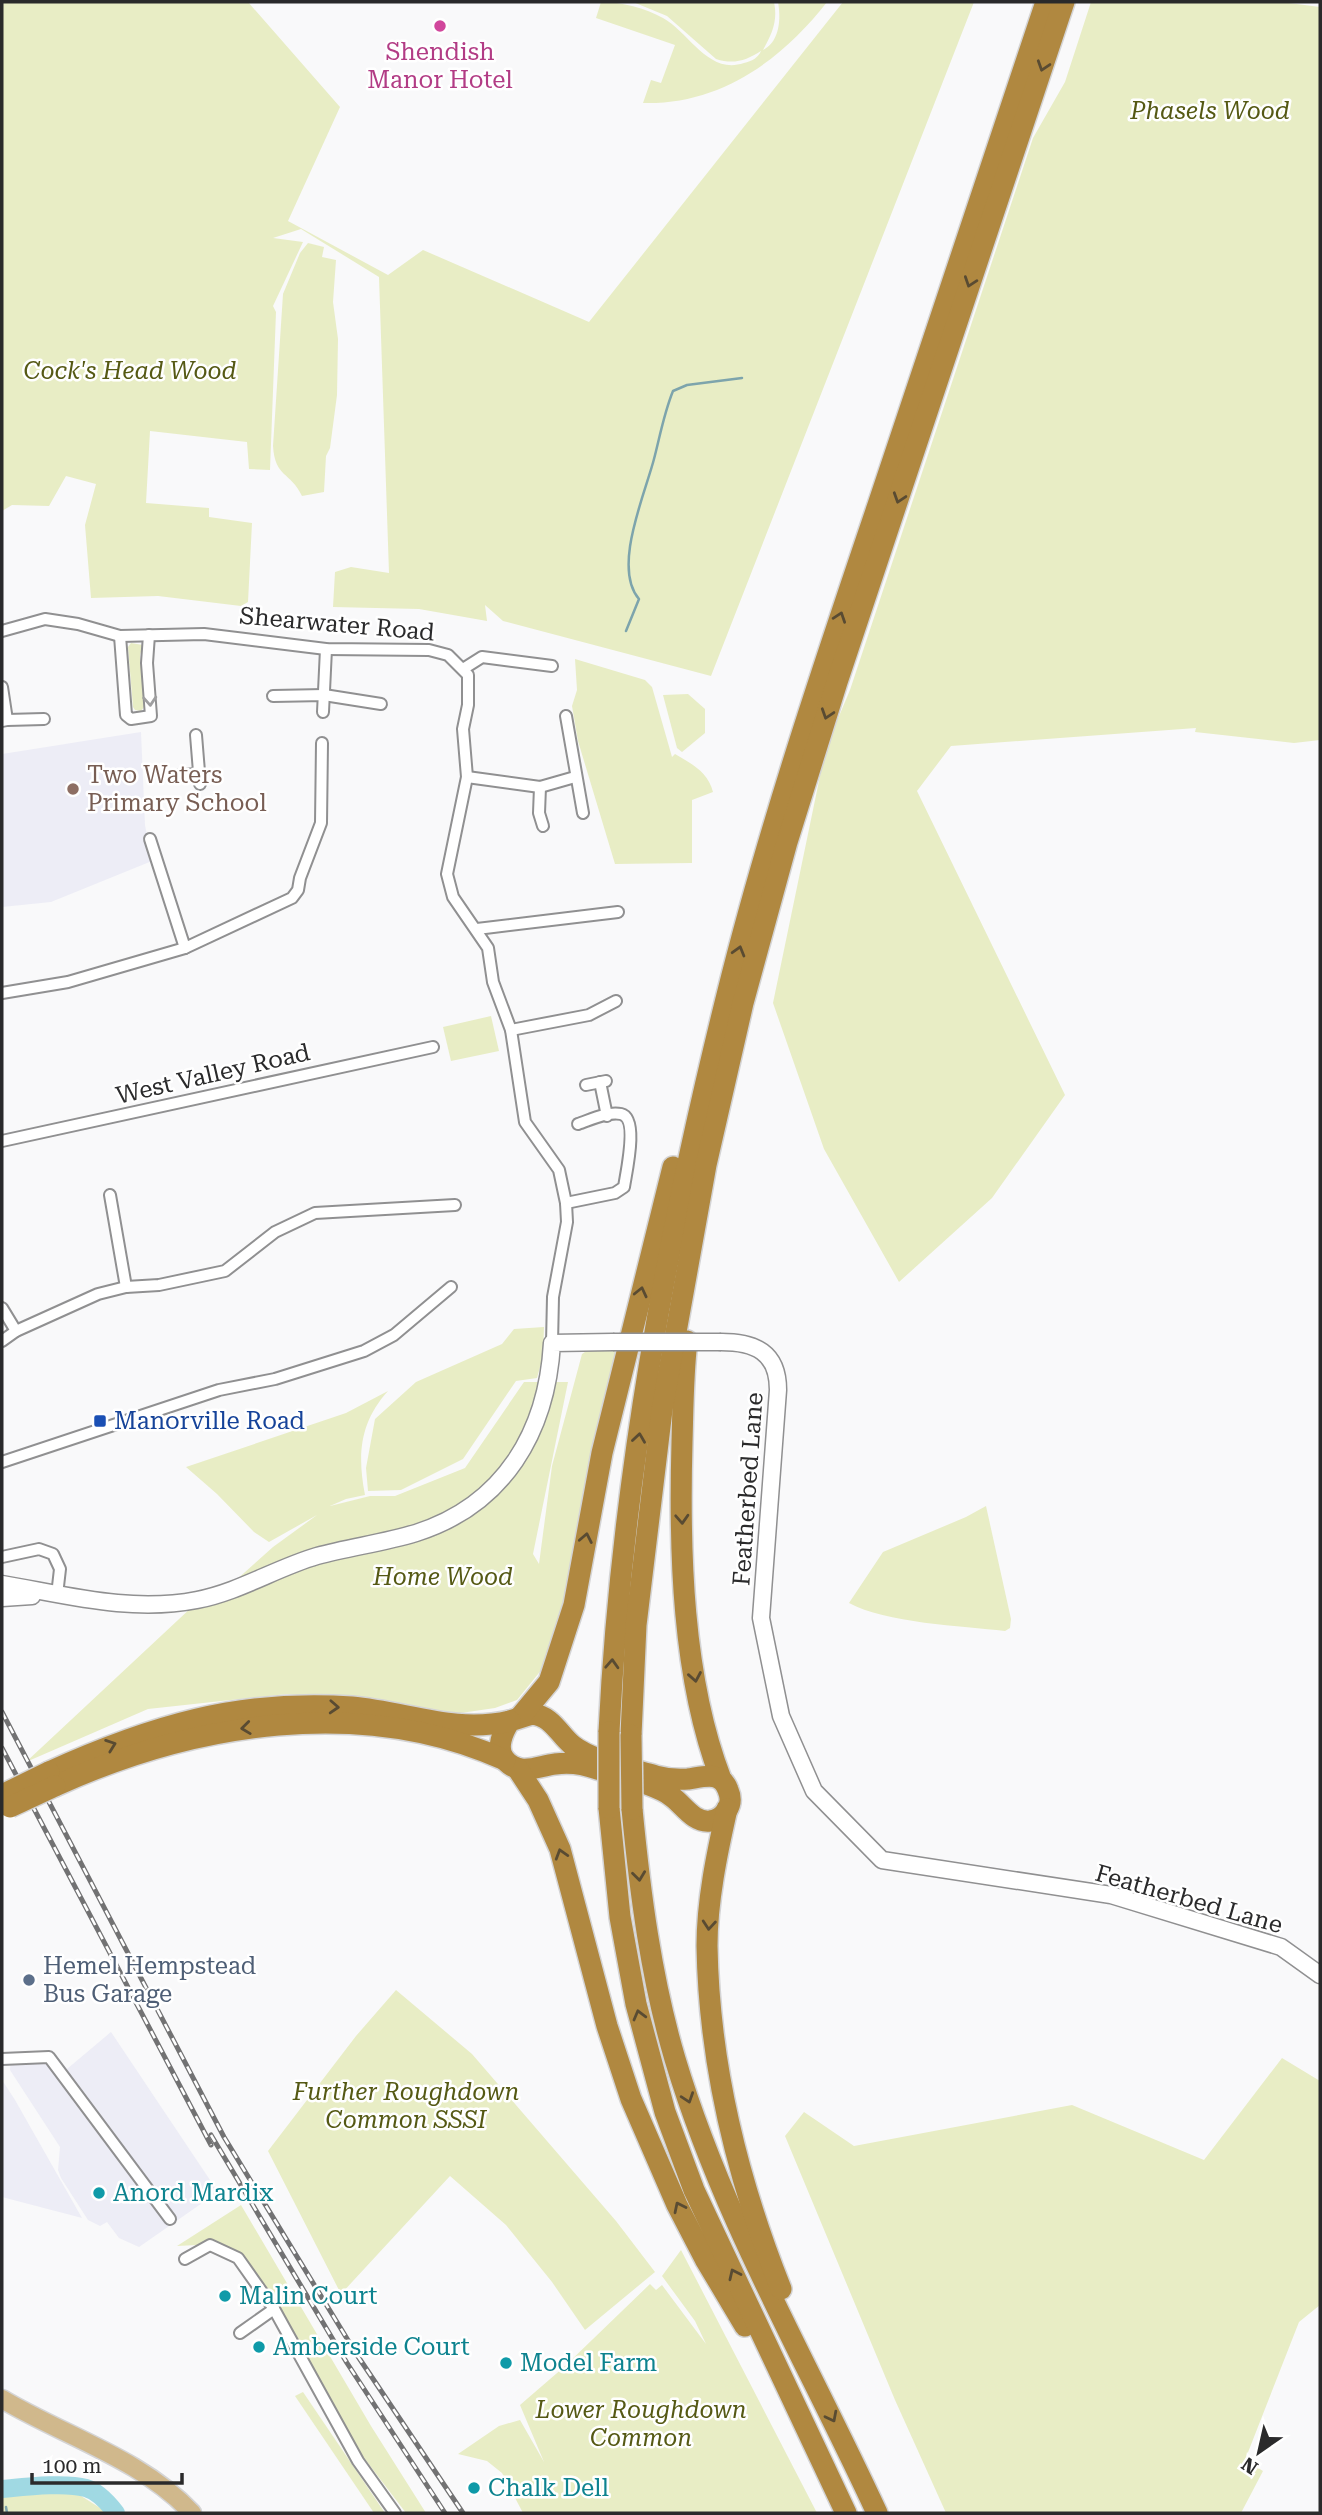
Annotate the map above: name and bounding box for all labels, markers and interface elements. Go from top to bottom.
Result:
marker: Shendish Manor Hotel [432,18,448,34]
place label: Shendish Manor Hotel [367,38,513,94]
one-way arrow [1037,60,1051,72]
park label: Phasels Wood [1129,97,1290,125]
one-way arrow [964,275,978,288]
park label: Cock's Head Wood [23,357,237,385]
one-way arrow [892,492,907,504]
street label: Shearwater Road [238,602,436,646]
one-way arrow [832,611,847,623]
one-way arrow [142,696,157,707]
one-way arrow [821,708,836,720]
place label: Two Waters Primary School [87,761,267,817]
marker: Two Waters Primary School [65,781,81,797]
one-way arrow [730,946,745,958]
street label: West Valley Road [113,1038,313,1110]
one-way arrow [633,1286,647,1298]
street label: Featherbed Lane [727,1391,769,1587]
place label: Manorville Road [114,1407,305,1435]
marker: Manorville Road [92,1413,108,1429]
one-way arrow [632,1432,647,1444]
one-way arrow [674,1514,689,1525]
one-way arrow [578,1532,593,1544]
park label: Home Wood [372,1563,513,1591]
one-way arrow [604,1658,619,1669]
one-way arrow [686,1671,701,1683]
one-way arrow [328,1699,339,1714]
one-way arrow [240,1721,252,1736]
one-way arrow [105,1739,117,1753]
one-way arrow [554,1849,569,1861]
street label: Featherbed Lane [1092,1859,1286,1939]
one-way arrow [631,1871,646,1882]
one-way arrow [702,1919,717,1930]
place label: Hemel Hempstead Bus Garage [43,1952,256,2008]
marker: Hemel Hempstead Bus Garage [21,1972,37,1988]
one-way arrow [633,2009,647,2021]
park label: Further Roughdown Common SSSI [292,2078,519,2134]
one-way arrow [680,2092,694,2104]
place label: Anord Mardix [113,2179,273,2207]
marker: Anord Mardix [91,2185,107,2201]
one-way arrow [673,2202,687,2214]
one-way arrow [728,2269,742,2281]
place label: Malin Court [239,2282,378,2310]
marker: Malin Court [217,2288,233,2304]
place label: Amberside Court [273,2333,470,2361]
marker: Amberside Court [251,2339,267,2355]
place label: Model Farm [520,2349,657,2377]
marker: Model Farm [498,2355,514,2371]
park label: Lower Roughdown Common [534,2396,747,2452]
one-way arrow [823,2410,837,2422]
north arrow [1224,2417,1294,2487]
scale bar [32,2442,182,2486]
text: N [1237,2452,1262,2479]
text: 100 m [42,2454,102,2478]
place label: Chalk Dell [488,2474,609,2502]
marker: Chalk Dell [466,2480,482,2496]

